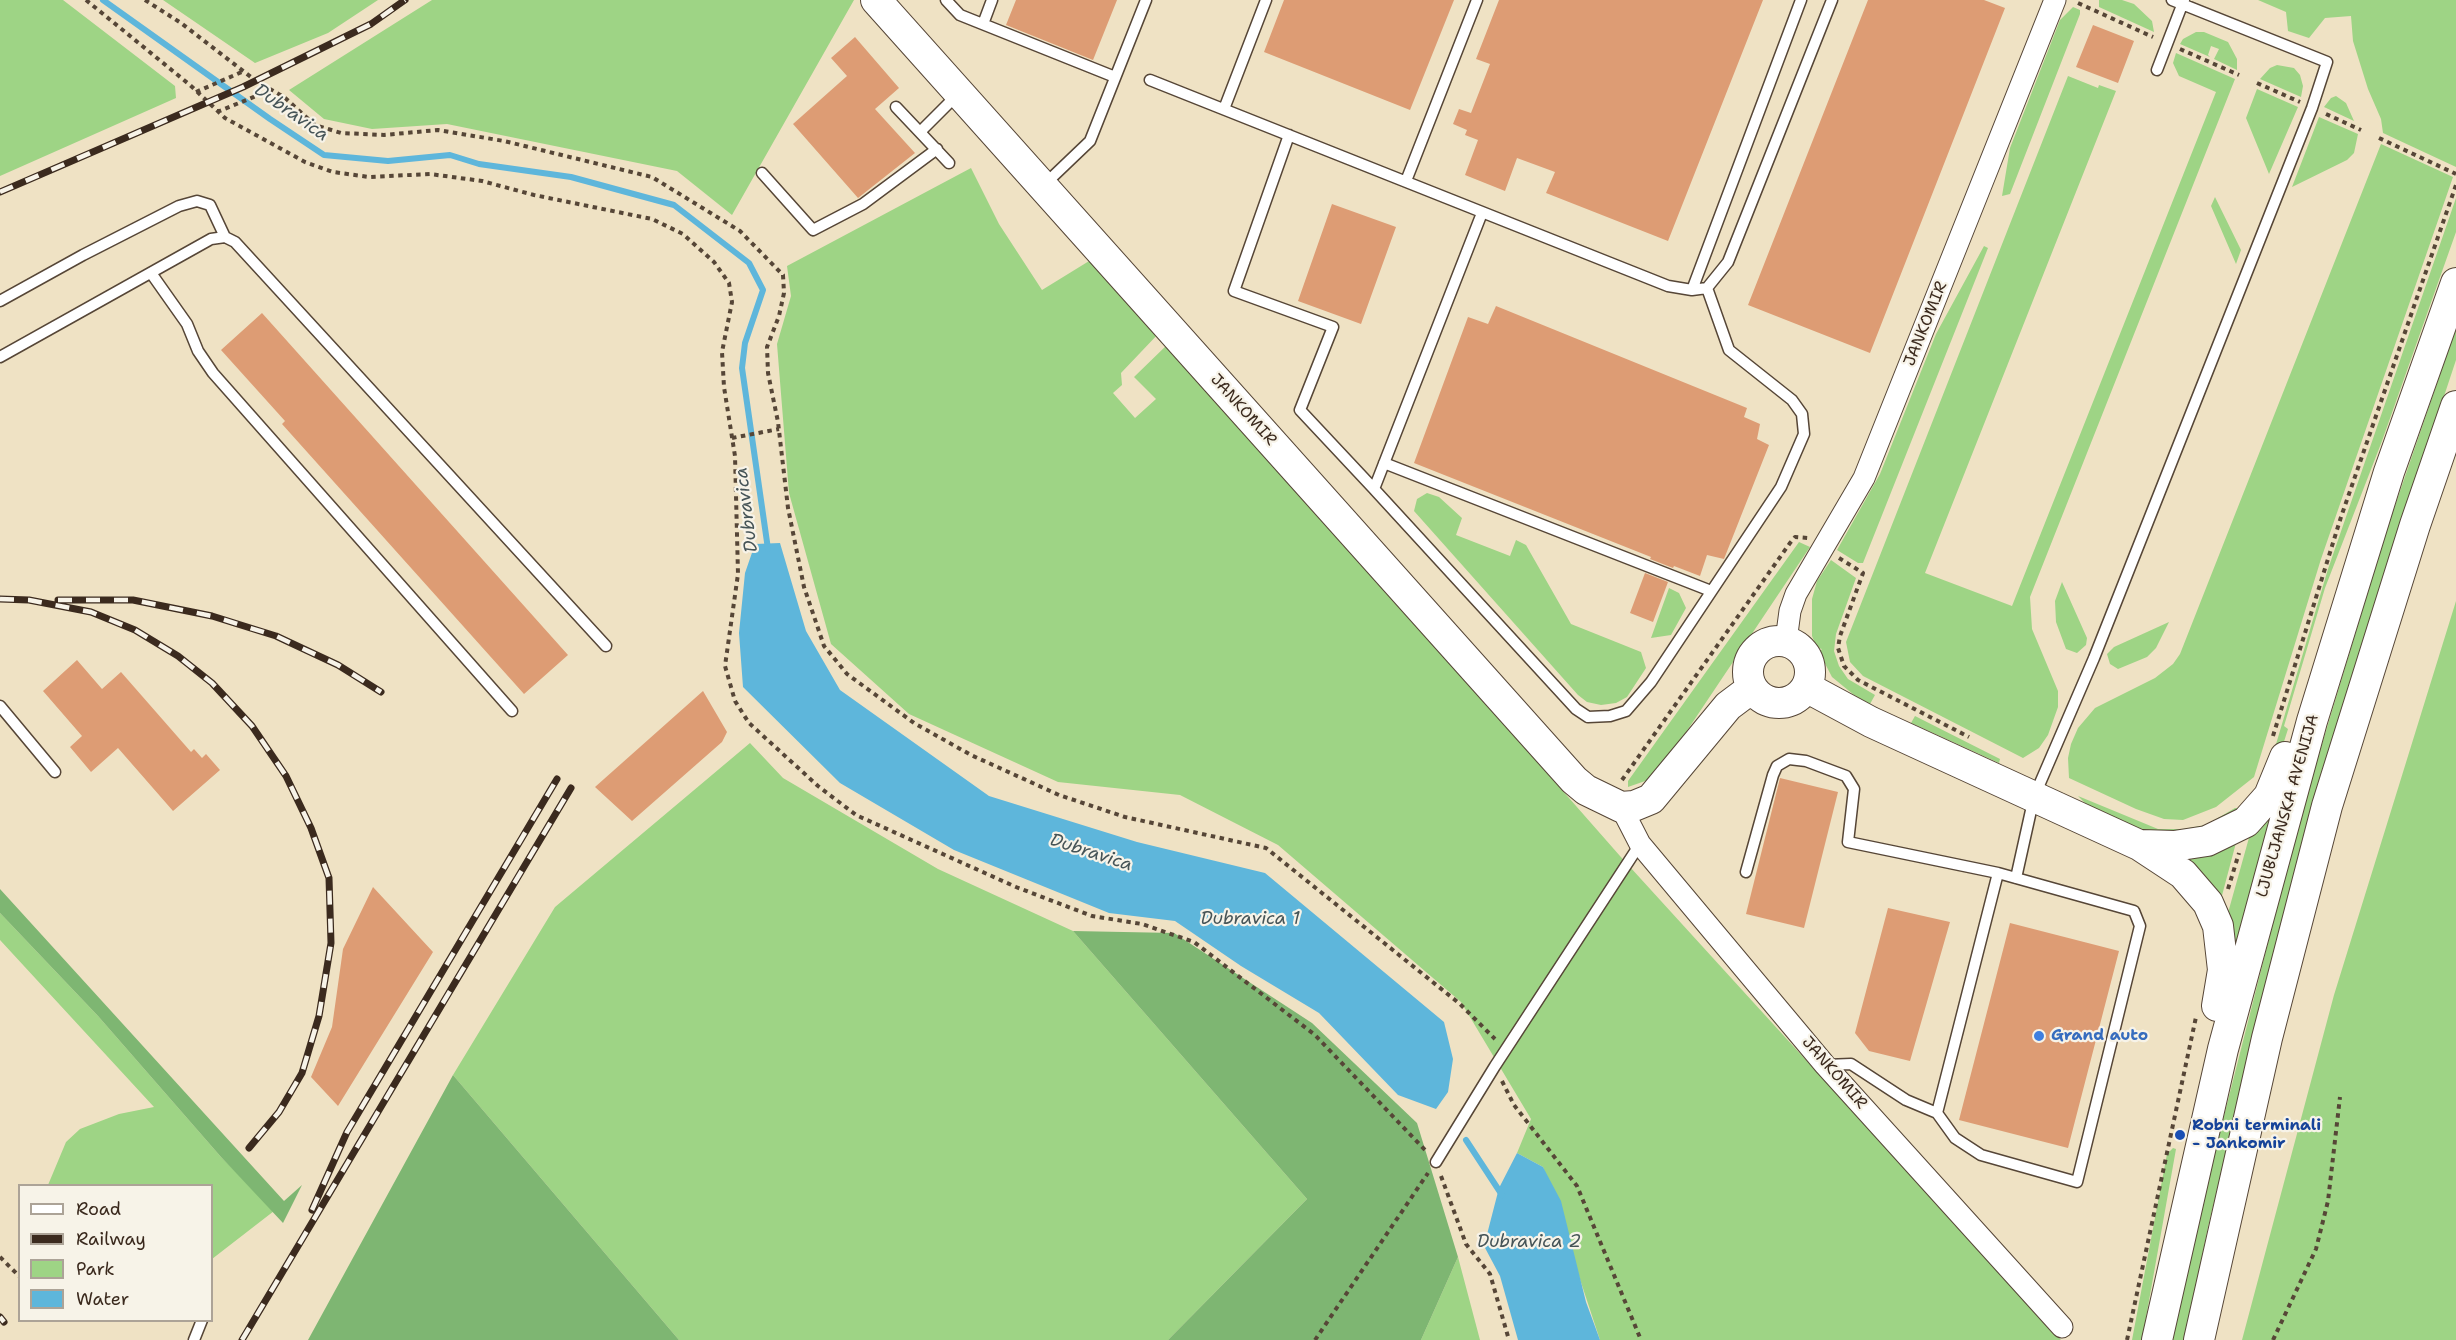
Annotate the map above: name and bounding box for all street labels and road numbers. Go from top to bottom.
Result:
street label: JANKOMIR [1900,279,1952,369]
street label: JANKOMIR [1206,370,1280,450]
street label: LJUBLJANSKA AVENIJA [2253,712,2323,900]
street label: JANKOMIR [1797,1033,1871,1113]

